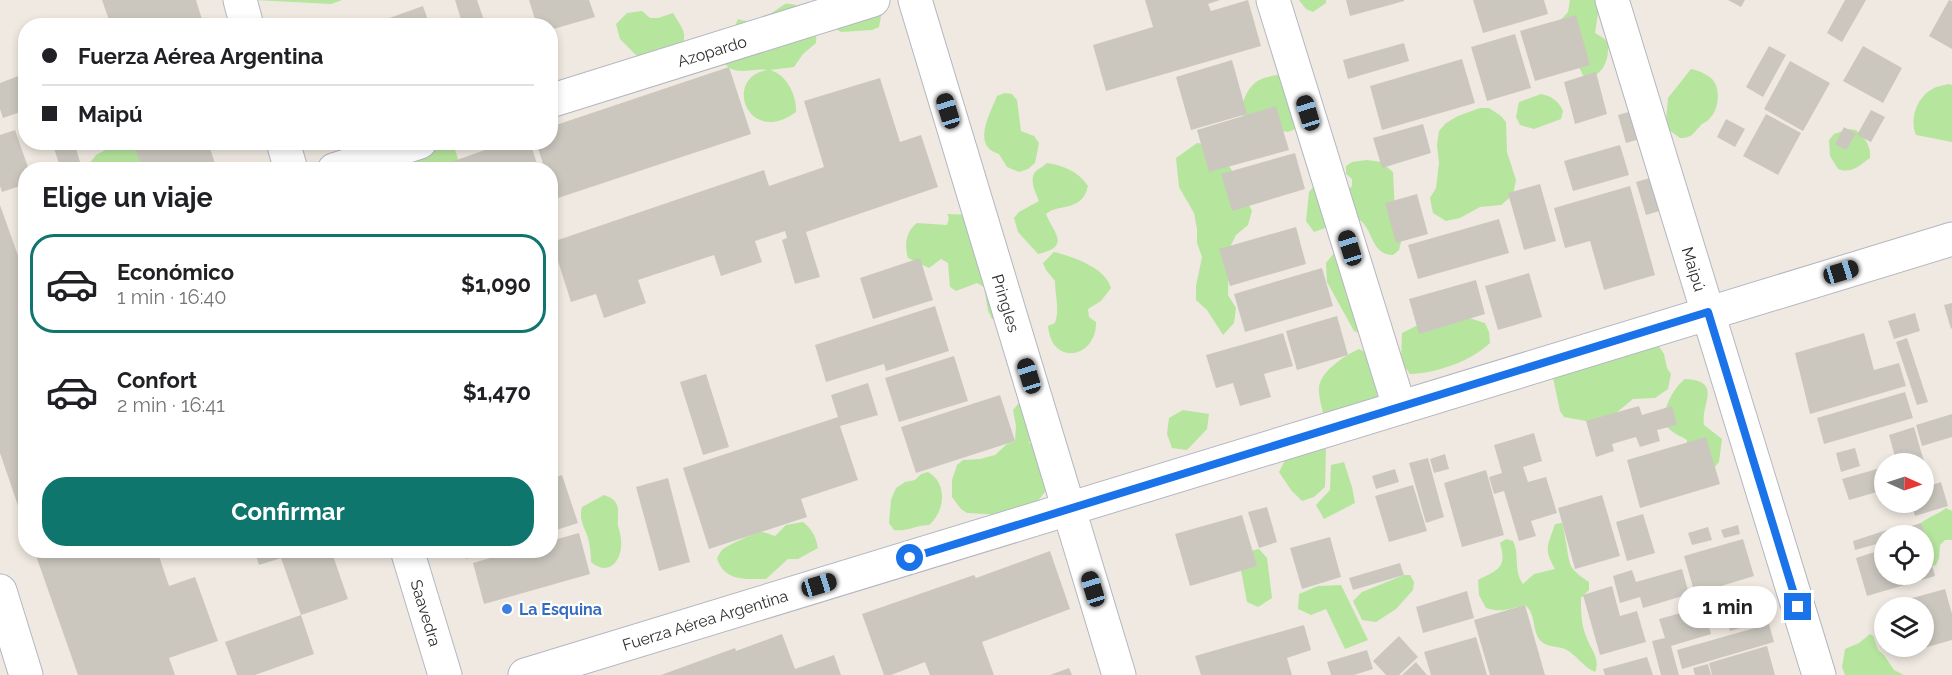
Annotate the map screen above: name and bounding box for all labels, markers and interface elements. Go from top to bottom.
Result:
street label: Azopardo [675,32,749,71]
text: Fuerza Aérea Argentina [78,43,323,69]
car [934,91,962,131]
car [1294,93,1322,133]
text: Maipú [78,101,143,127]
text: Elige un viaje [42,182,213,213]
car [1336,228,1364,268]
street label: Maipú [1678,245,1709,294]
icon: car [45,257,99,311]
car [1821,258,1861,286]
text: Económico [117,259,234,285]
text: $1,090 [461,271,531,297]
street label: Pringles [988,272,1023,335]
text: 1 min · 16:40 [117,285,227,309]
car [1015,356,1043,396]
icon: car [45,365,99,419]
text: Confort [117,367,197,393]
text: $1,470 [463,379,531,405]
text: 2 min · 16:41 [117,393,225,417]
north arrow [1874,453,1934,513]
map controls [1874,453,1934,657]
button: Confirmar [42,477,534,546]
button: locate [1874,525,1934,585]
route start [896,544,923,571]
car [1079,569,1107,609]
car [799,571,839,599]
street label: Saavedra [406,577,445,649]
street label: Fuerza Aérea Argentina [620,586,790,655]
callout: 1 min [1678,586,1777,628]
route end [1784,593,1811,620]
text: 1 min [1702,595,1753,619]
button: layers [1874,597,1934,657]
place label: La Esquina [519,600,602,619]
marker: La Esquina [500,602,514,616]

